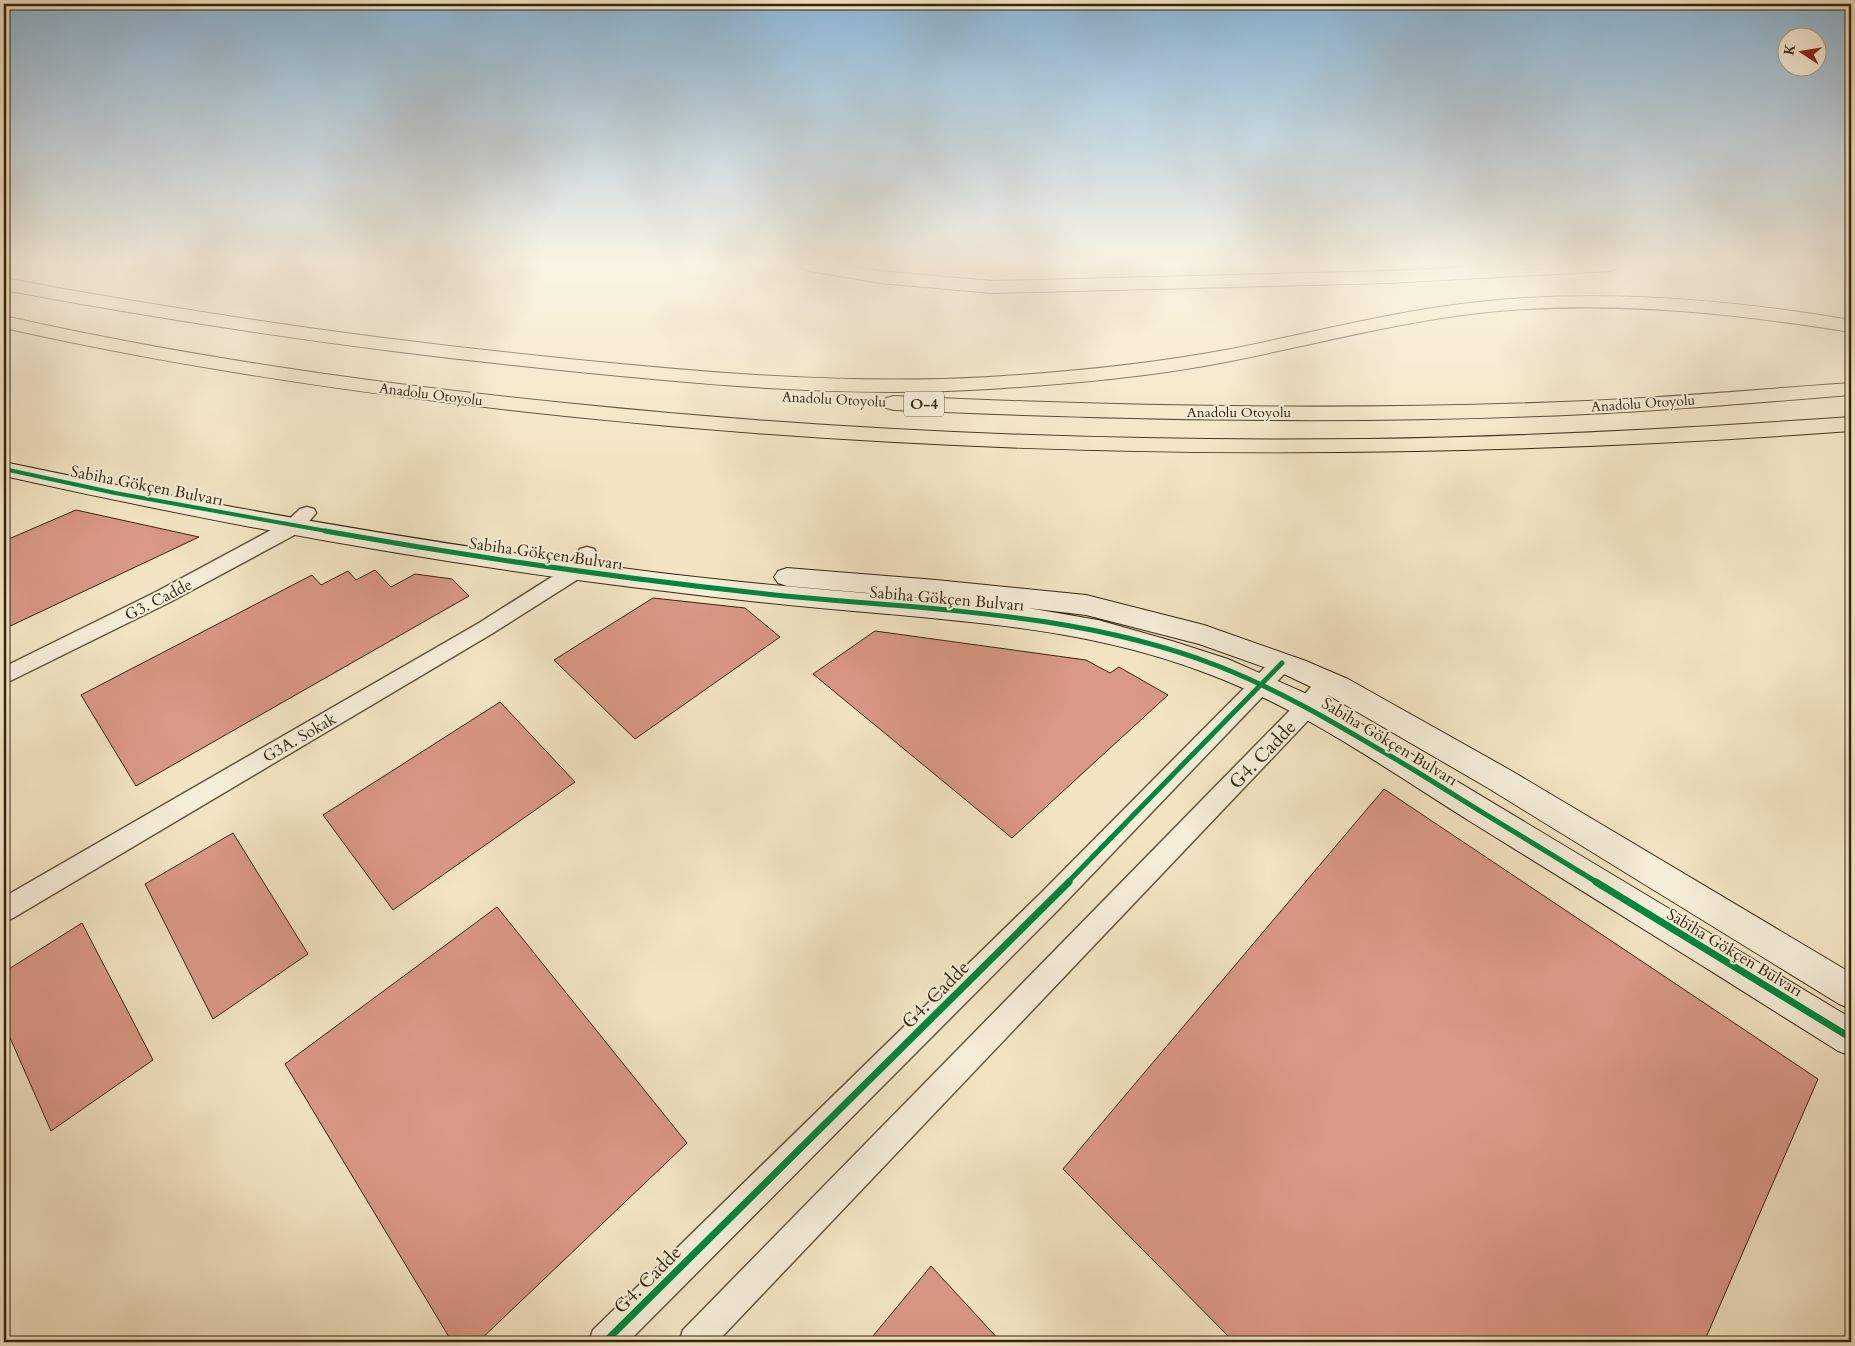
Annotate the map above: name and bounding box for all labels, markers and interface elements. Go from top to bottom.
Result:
north arrow [1778,28,1828,78]
text: K [1779,41,1800,57]
street label: Anadolu Otoyolu [378,379,484,410]
street label: Anadolu Otoyolu [781,387,887,412]
street label: Anadolu Otoyolu [1590,390,1696,417]
road number: O-4 [904,392,944,416]
street label: Anadolu Otoyolu [1187,403,1291,422]
street label: Sabiha Gökçen Bulvarı [69,460,225,512]
street label: Sabiha Gökçen Bulvarı [468,532,625,576]
street label: G3. Cadde [121,574,196,626]
street label: Sabiha Gökçen Bulvarı [869,581,1026,617]
street label: Sabiha Gökçen Bulvarı [1317,693,1462,791]
street label: G3A. Sokak [259,708,341,768]
street label: G4. Cadde [1223,715,1302,795]
street label: Sabiha Gökçen Bulvarı [1662,904,1807,1002]
street label: G4. Cadde [896,955,975,1034]
street label: G4. Cadde [608,1240,687,1319]

